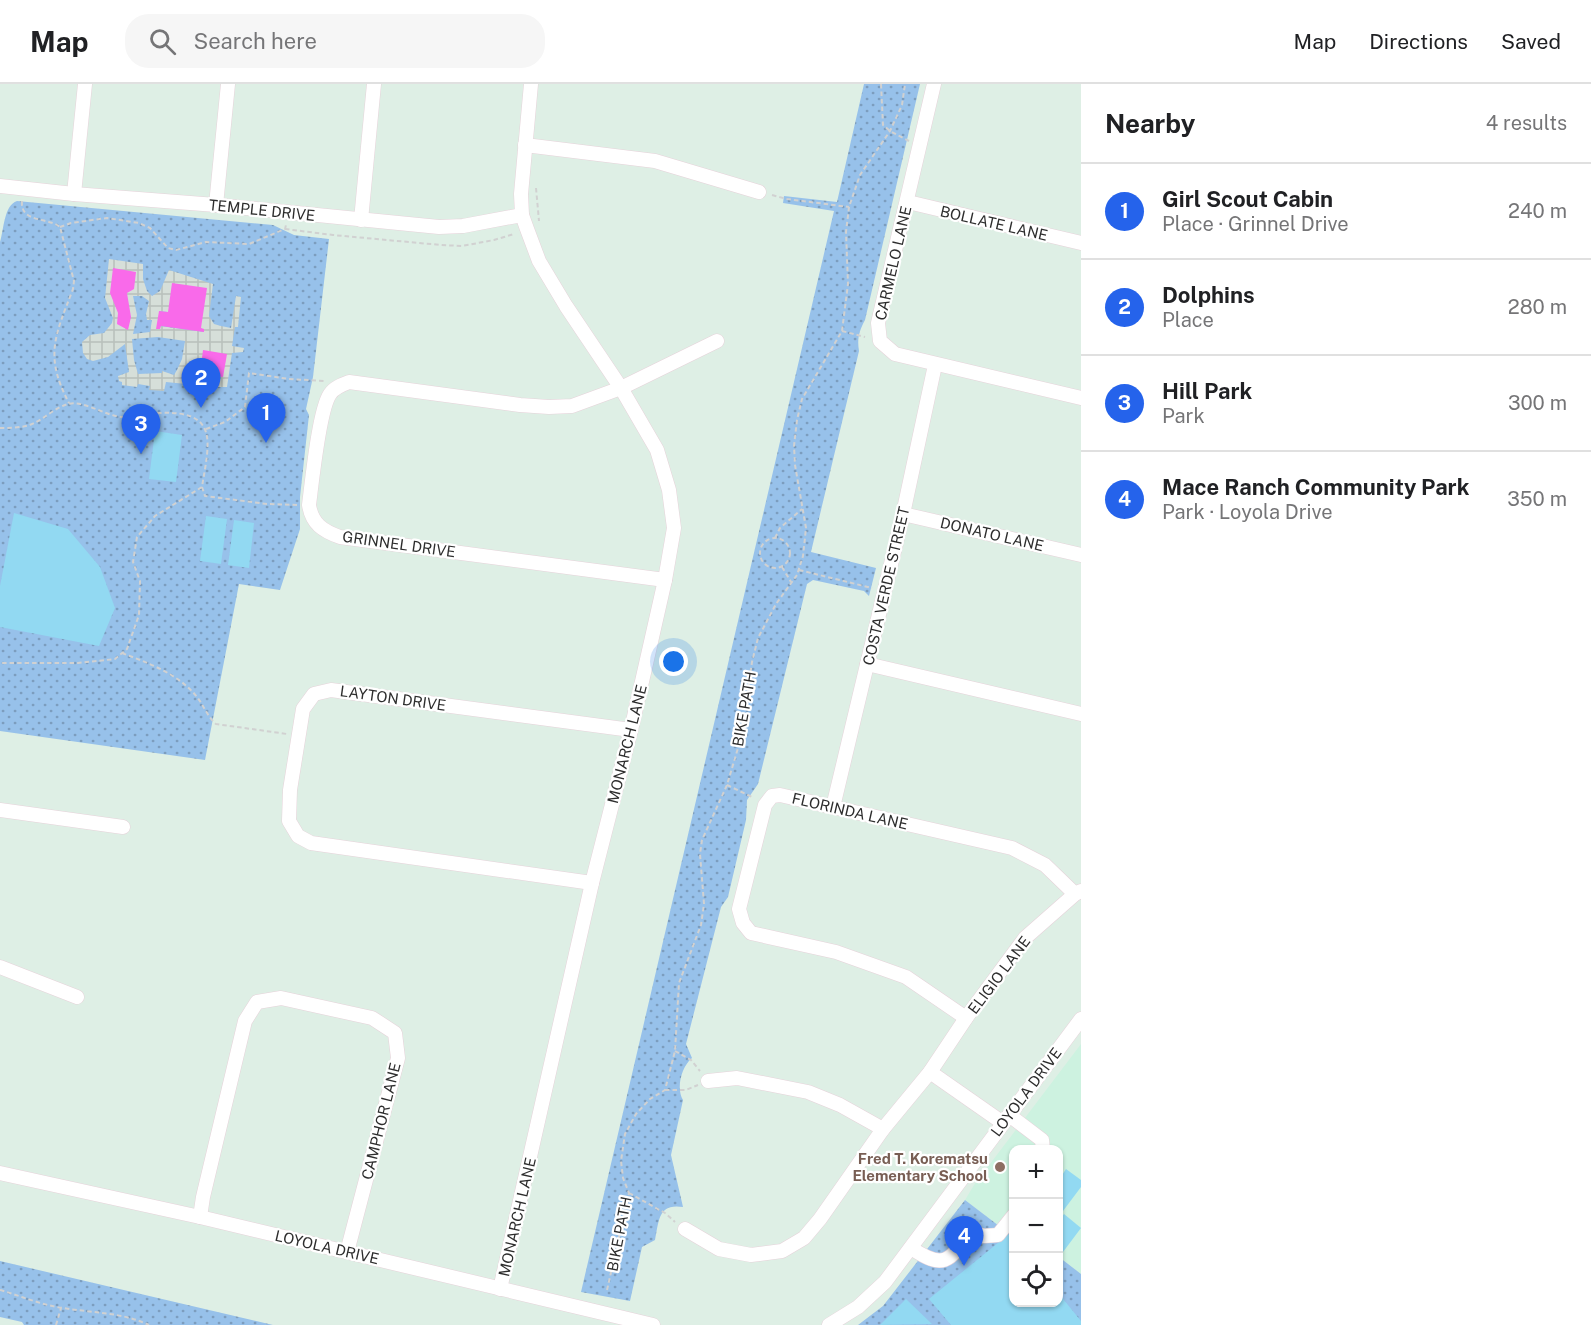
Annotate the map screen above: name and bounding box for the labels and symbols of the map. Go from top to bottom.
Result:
street label: TEMPLE DRIVE [208,196,316,224]
street label: BOLLATE LANE [939,202,1049,244]
street label: CARMELO LANE [872,204,914,322]
pin: 2 [182,358,220,408]
pin: 1 [246,394,286,443]
pin: 3 [122,404,160,454]
street label: COSTA VERDE STREET [859,505,913,667]
street label: DONATO LANE [939,514,1045,554]
street label: GRINNEL DRIVE [341,528,457,560]
your location [659,647,688,676]
street label: BIKE PATH [729,670,759,748]
street label: LAYTON DRIVE [339,682,447,714]
street label: MONARCH LANE [604,683,650,805]
street label: FLORINDA LANE [790,789,910,833]
street label: ELIGIO LANE [964,933,1034,1017]
street label: LOYOLA DRIVE [987,1045,1065,1139]
street label: CAMPHOR LANE [358,1061,404,1181]
place label: Fred T. Korematsu Elementary School [852,1150,988,1184]
street label: MONARCH LANE [495,1156,539,1278]
marker: Fred T. Korematsu Elementary School [993,1160,1007,1174]
street label: BIKE PATH [603,1195,635,1273]
pin: 4 [944,1216,984,1266]
street label: LOYOLA DRIVE [273,1227,381,1267]

